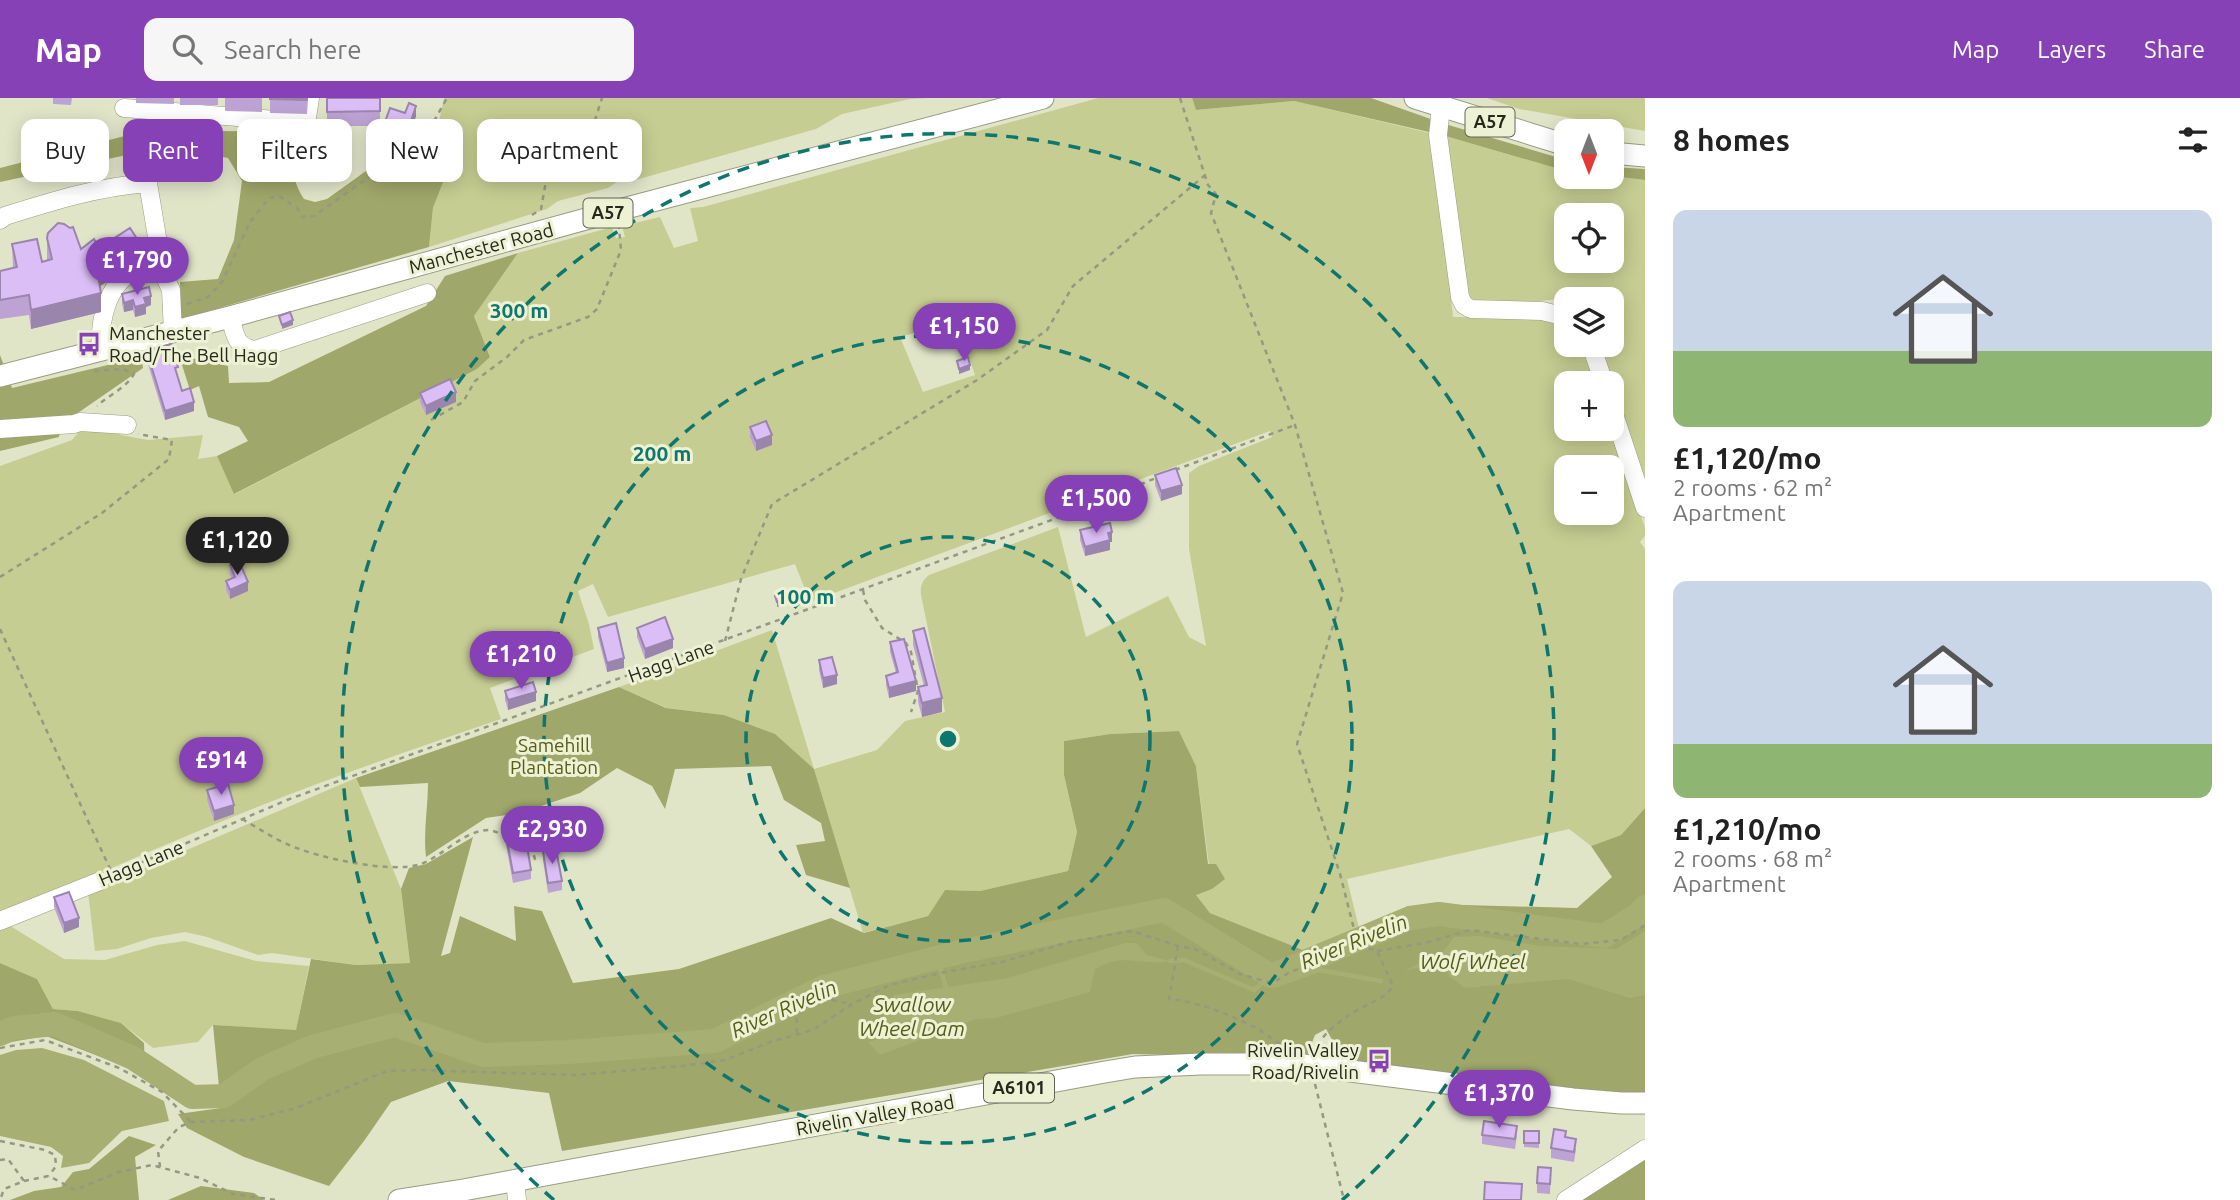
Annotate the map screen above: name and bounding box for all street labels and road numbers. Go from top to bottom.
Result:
road number: A57 [1466,107,1514,136]
road number: A57 [584,198,632,228]
street label: Manchester Road [406,218,556,278]
street label: Hagg Lane [625,635,717,687]
street label: Hagg Lane [95,835,187,891]
road number: A6101 [984,1073,1054,1102]
street label: Rivelin Valley Road [794,1090,956,1140]

